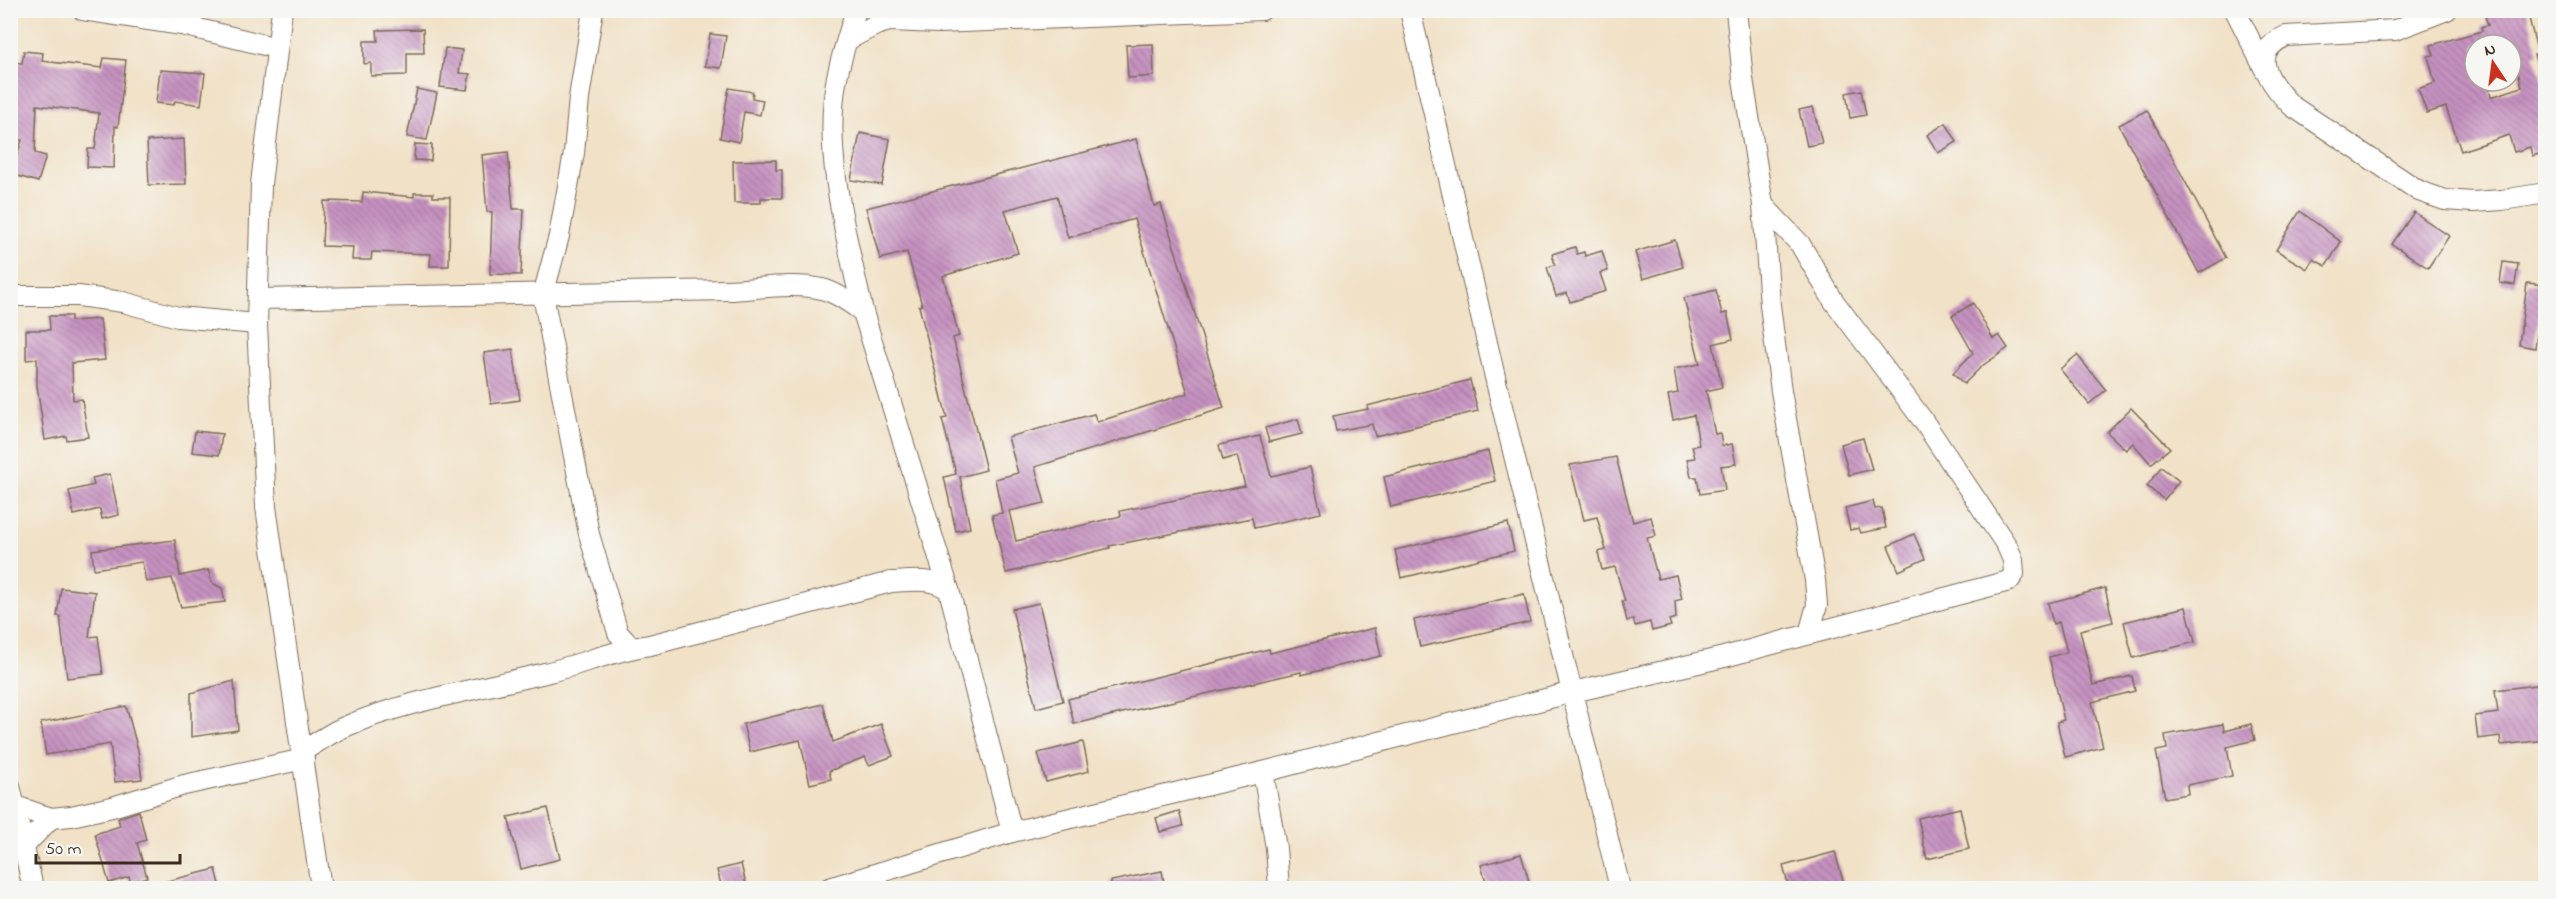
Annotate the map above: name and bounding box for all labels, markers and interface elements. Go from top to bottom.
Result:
north arrow [2463,33,2523,93]
text: N [2482,37,2498,63]
scale bar [36,827,180,865]
text: 50 m [45,837,82,863]

